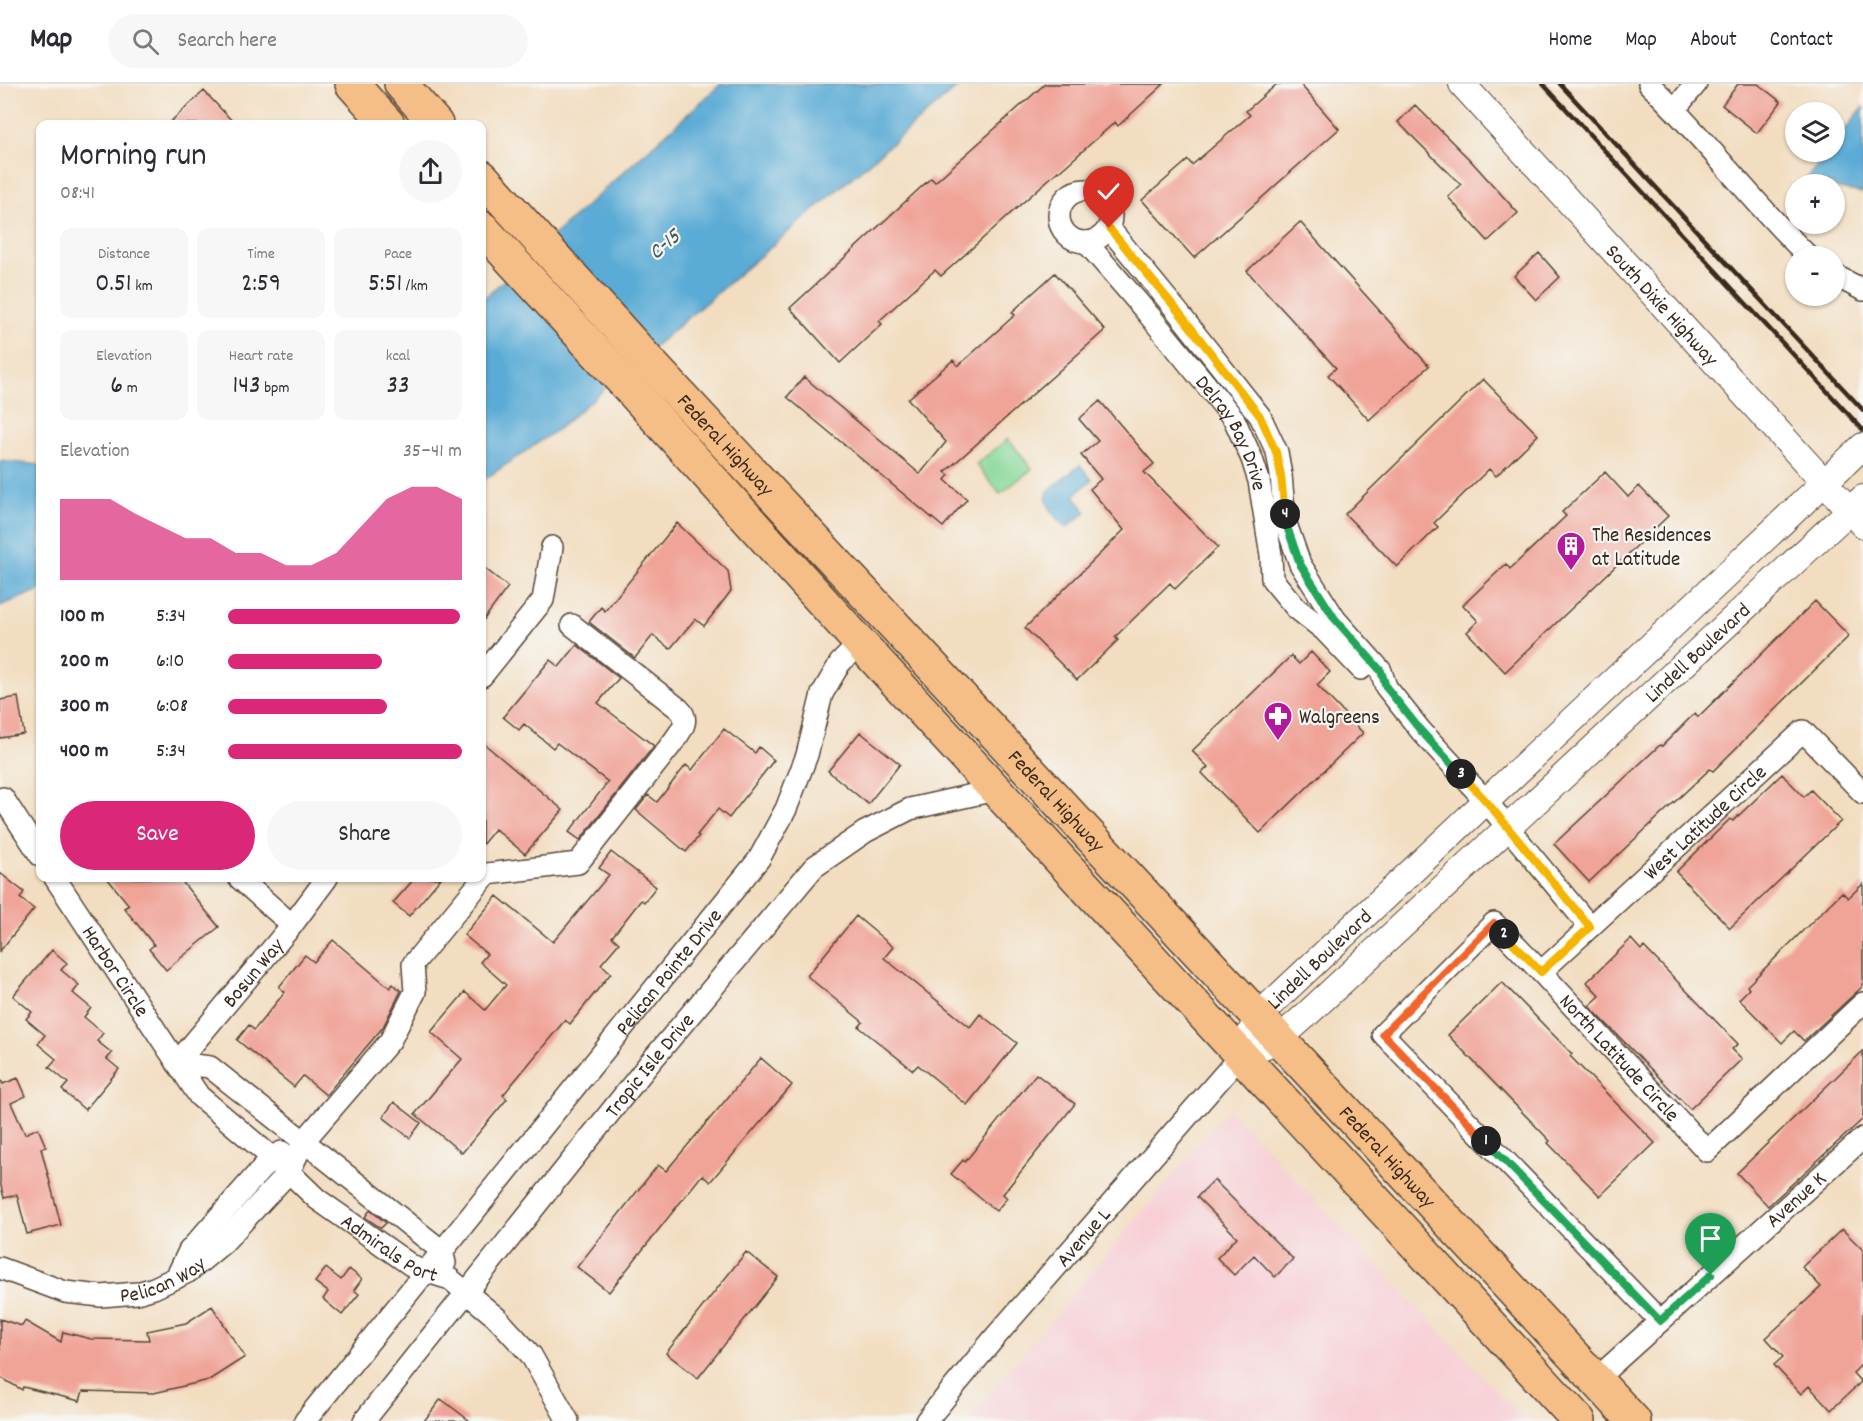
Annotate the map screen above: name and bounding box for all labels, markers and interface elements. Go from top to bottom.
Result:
search box [108,14,528,68]
text: Map [30,21,72,61]
icon: search [129,25,162,58]
text: Search here [177,26,277,57]
text: Home [1548,26,1592,56]
text: Map [1625,26,1657,56]
text: About [1690,26,1737,56]
text: Contact [1770,26,1833,56]
map controls [1785,102,1845,306]
button: layers [1785,102,1845,162]
text: Morning run [60,134,207,181]
button: share [399,140,462,203]
pin [1083,166,1134,228]
button: + [1785,174,1845,234]
icon: check [1092,175,1125,208]
text: 08:41 [60,180,95,208]
water label: C-15 [643,222,689,268]
street label: South Dixie Highway [1597,239,1724,375]
text: Distance [98,243,150,266]
text: Time [247,243,275,266]
text: Pace [384,243,412,266]
button: − [1785,246,1845,306]
text: 0.51 [95,266,132,303]
text: 2:59 [241,266,281,303]
text: 5:51 [368,266,402,303]
text: km [132,275,153,298]
text: /km [402,275,428,298]
text: Elevation [96,345,152,368]
text: Heart rate [229,345,293,368]
text: kcal [386,345,410,368]
text: 6 [110,368,123,405]
text: 143 [233,368,261,405]
text: 33 [386,368,410,405]
street label: Delray Bay Drive [1186,370,1272,493]
text: m [123,377,138,400]
text: bpm [261,377,290,400]
street label: Federal Highway [668,388,780,505]
text: Elevation [60,438,130,466]
text: 35–41 m [403,438,462,466]
pin: 4 [1270,499,1300,529]
text: 4 [1282,502,1288,525]
place label: The Residences at Latitude [1592,522,1712,576]
building icon: The Residences at Latitude [1555,530,1587,572]
street label: Lindell Boulevard [1639,597,1759,711]
text: 100 m [60,603,105,631]
text: 5:34 [156,603,186,631]
text: 200 m [60,648,109,676]
text: 6:10 [156,648,184,676]
text: 300 m [60,693,109,721]
text: 6:08 [156,693,188,721]
pharmacy icon: Walgreens [1262,700,1294,742]
place label: Walgreens [1299,704,1380,734]
text: 400 m [60,738,108,766]
text: 5:34 [156,738,186,766]
street label: Federal Highway [999,744,1110,861]
pin: 3 [1446,759,1476,789]
street label: West Latitude Circle [1638,759,1775,889]
text: 3 [1457,762,1465,785]
button: Save [60,801,255,870]
button: Share [267,801,462,870]
street label: Pelican Pointe Drive [610,903,731,1043]
street label: Lindell Boulevard [1261,904,1380,1018]
pin: 2 [1489,919,1519,949]
street label: Harbor Circle [72,921,155,1024]
text: 2 [1501,922,1508,945]
street label: Bosun Way [217,933,293,1015]
street label: North Latitude Circle [1551,989,1685,1130]
street label: Tropic Isle Drive [599,1008,703,1126]
street label: Federal Highway [1330,1100,1441,1217]
pin: 1 [1471,1126,1501,1156]
text: 1 [1484,1129,1488,1152]
street label: Avenue K [1761,1166,1834,1237]
street label: Avenue L [1050,1202,1120,1275]
street label: Admirals Port [333,1208,441,1292]
pin [1685,1213,1736,1275]
icon: arrive [1694,1222,1727,1255]
street label: Pelican Way [119,1251,214,1312]

